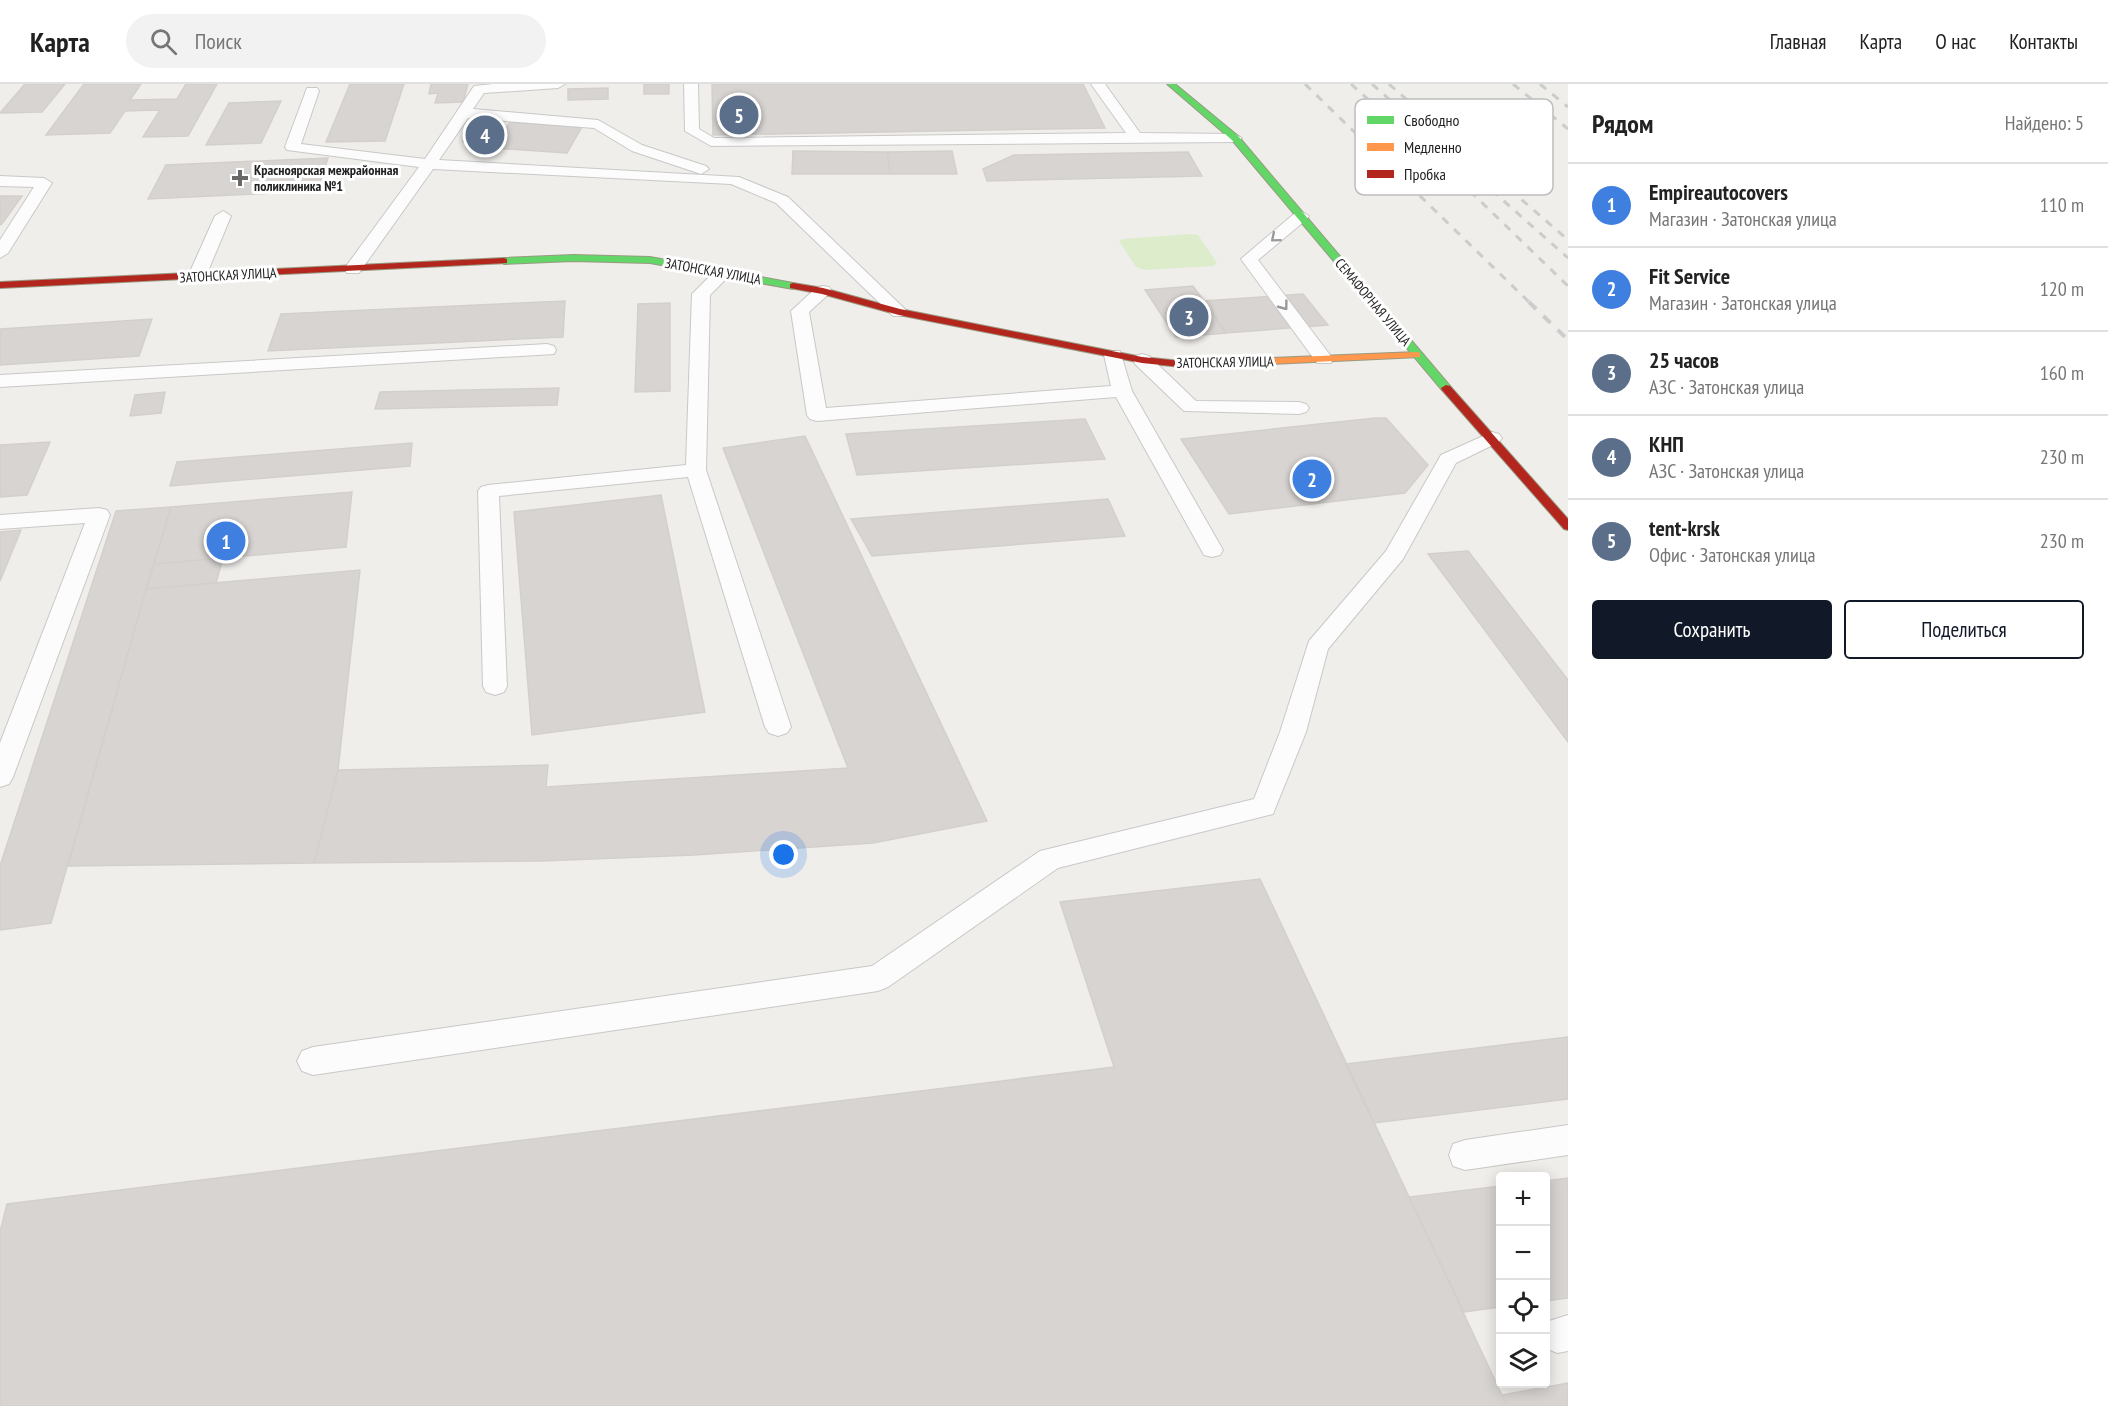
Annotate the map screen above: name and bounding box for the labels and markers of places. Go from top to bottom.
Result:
pin: 5 [720,93,758,138]
pin: 4 [466,112,504,158]
place label: Красноярская межрайонная поликлиника №1 [254,161,399,195]
marker: Красноярская межрайонная поликлиника №1 [231,169,249,187]
pin: 3 [1170,294,1208,340]
pin: 2 [1292,456,1332,502]
pin: 1 [206,518,246,564]

